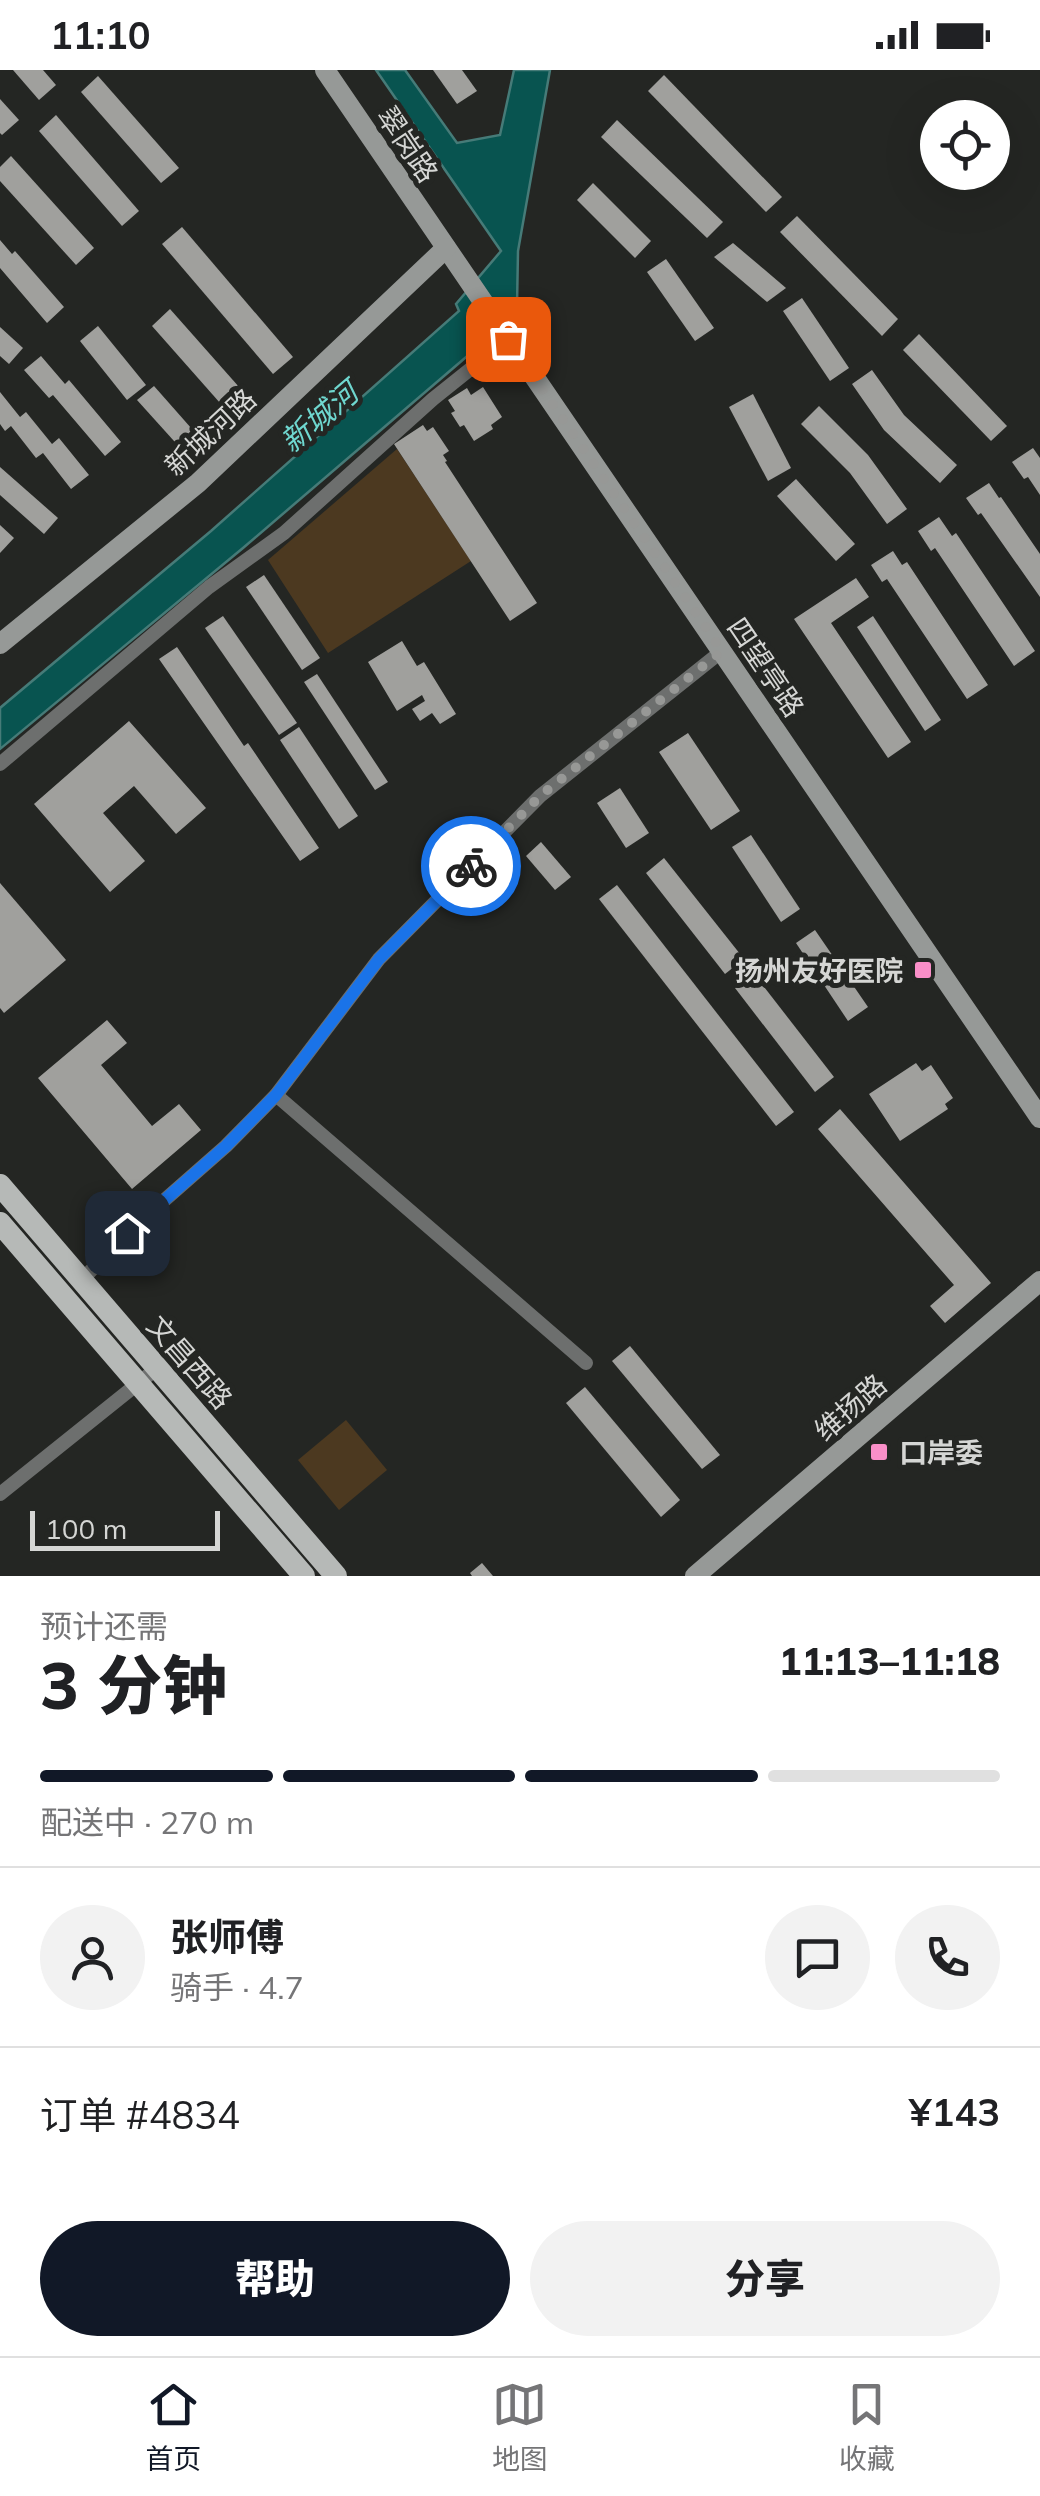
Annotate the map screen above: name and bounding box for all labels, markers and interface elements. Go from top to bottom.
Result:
text: 11:10 [50,11,151,59]
street label: 翠岗路 [370,99,446,189]
map controls [920,100,1010,190]
button: locate [920,100,1010,190]
pin [466,297,551,382]
icon: bag [481,312,536,367]
water label: 新城河 [272,370,370,460]
street label: 新城河路 [157,381,263,483]
street label: 四望亭路 [720,611,812,723]
courier [421,816,521,916]
icon: bike [444,839,499,894]
place label: 扬州友好医院 [735,953,903,988]
marker: 扬州友好医院 [912,959,934,981]
pin [85,1191,170,1276]
icon: home [100,1206,155,1261]
street label: 文昌西路 [140,1308,240,1416]
street label: 维扬路 [807,1366,893,1448]
place label: 口岸委 [899,1435,983,1470]
marker: 口岸委 [868,1441,890,1463]
scale bar [30,1506,220,1550]
text: 100 m [45,1511,127,1546]
text: 预计还需 [40,1606,168,1646]
text: 11:13–11:18 [779,1637,1000,1685]
text: 3 分钟 [40,1644,227,1725]
text: 配送中 · 270 m [40,1802,254,1842]
button: person [40,1905,145,2010]
button: chat [765,1905,870,2010]
button: phone [895,1905,1000,2010]
text: 张师傅 [170,1913,284,1961]
text: 骑手 · 4.7 [170,1967,304,2007]
text: ¥143 [909,2088,1000,2136]
text: 订单 #4834 [40,2091,240,2139]
button: 帮助 [40,2221,510,2336]
button: 分享 [530,2221,1000,2336]
tab: 首页 [145,2377,201,2477]
tab: 地图 [492,2377,548,2477]
tab: 收藏 [839,2377,895,2477]

